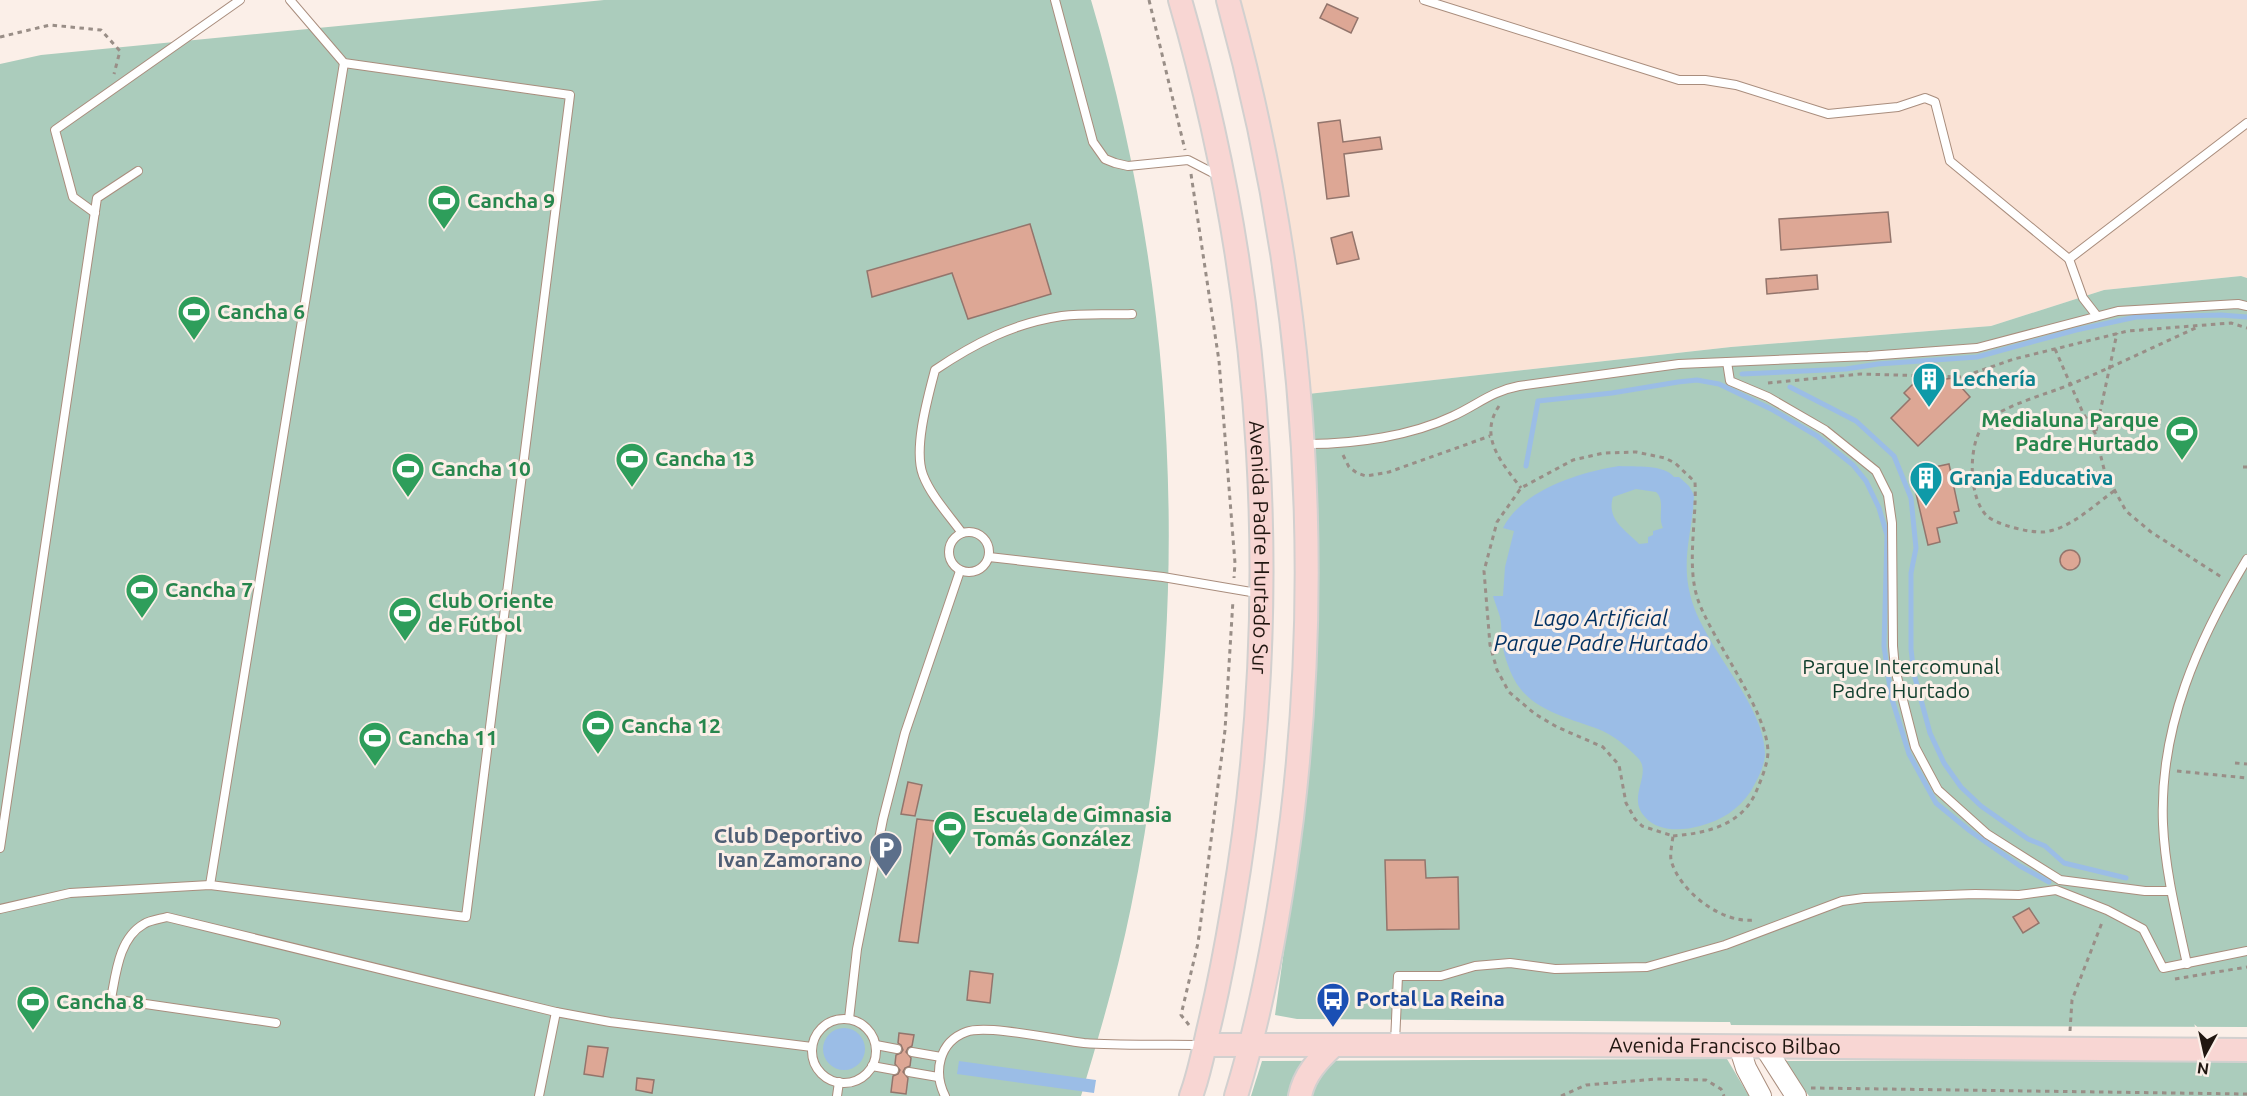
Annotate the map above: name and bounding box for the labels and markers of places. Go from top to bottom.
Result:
sports icon: Cancha 9 [426,183,462,230]
place label: Cancha 9 [467,188,555,212]
sports icon: Cancha 6 [176,294,212,341]
place label: Cancha 6 [217,299,305,323]
building icon: Lechería [1911,361,1947,408]
place label: Lechería [1952,366,2036,390]
place label: Medialuna Parque Padre Hurtado [1981,407,2159,455]
sports icon: Medialuna Parque Padre Hurtado [2164,414,2200,461]
sports icon: Cancha 13 [614,441,650,488]
place label: Cancha 13 [655,446,755,470]
sports icon: Cancha 10 [390,451,426,498]
place label: Cancha 10 [431,456,531,480]
building icon: Granja Educativa [1908,460,1944,507]
place label: Granja Educativa [1949,465,2113,489]
sports icon: Cancha 7 [124,572,160,619]
place label: Cancha 7 [165,577,253,601]
place label: Club Oriente de Fútbol [428,588,554,636]
sports icon: Club Oriente de Fútbol [387,595,423,642]
sports icon: Cancha 12 [580,708,616,755]
place label: Cancha 12 [621,713,721,737]
sports icon: Cancha 11 [357,720,393,767]
place label: Cancha 11 [398,725,498,749]
place label: Escuela de Gimnasia Tomás González [973,802,1172,850]
sports icon: Escuela de Gimnasia Tomás González [932,809,968,856]
place label: Club Deportivo Ivan Zamorano [714,823,863,871]
parking icon: Club Deportivo Ivan Zamorano [868,830,904,877]
bus stop icon: Portal La Reina [1315,981,1351,1028]
sports icon: Cancha 8 [15,984,51,1031]
place label: Portal La Reina [1356,986,1505,1010]
place label: Cancha 8 [56,989,144,1013]

